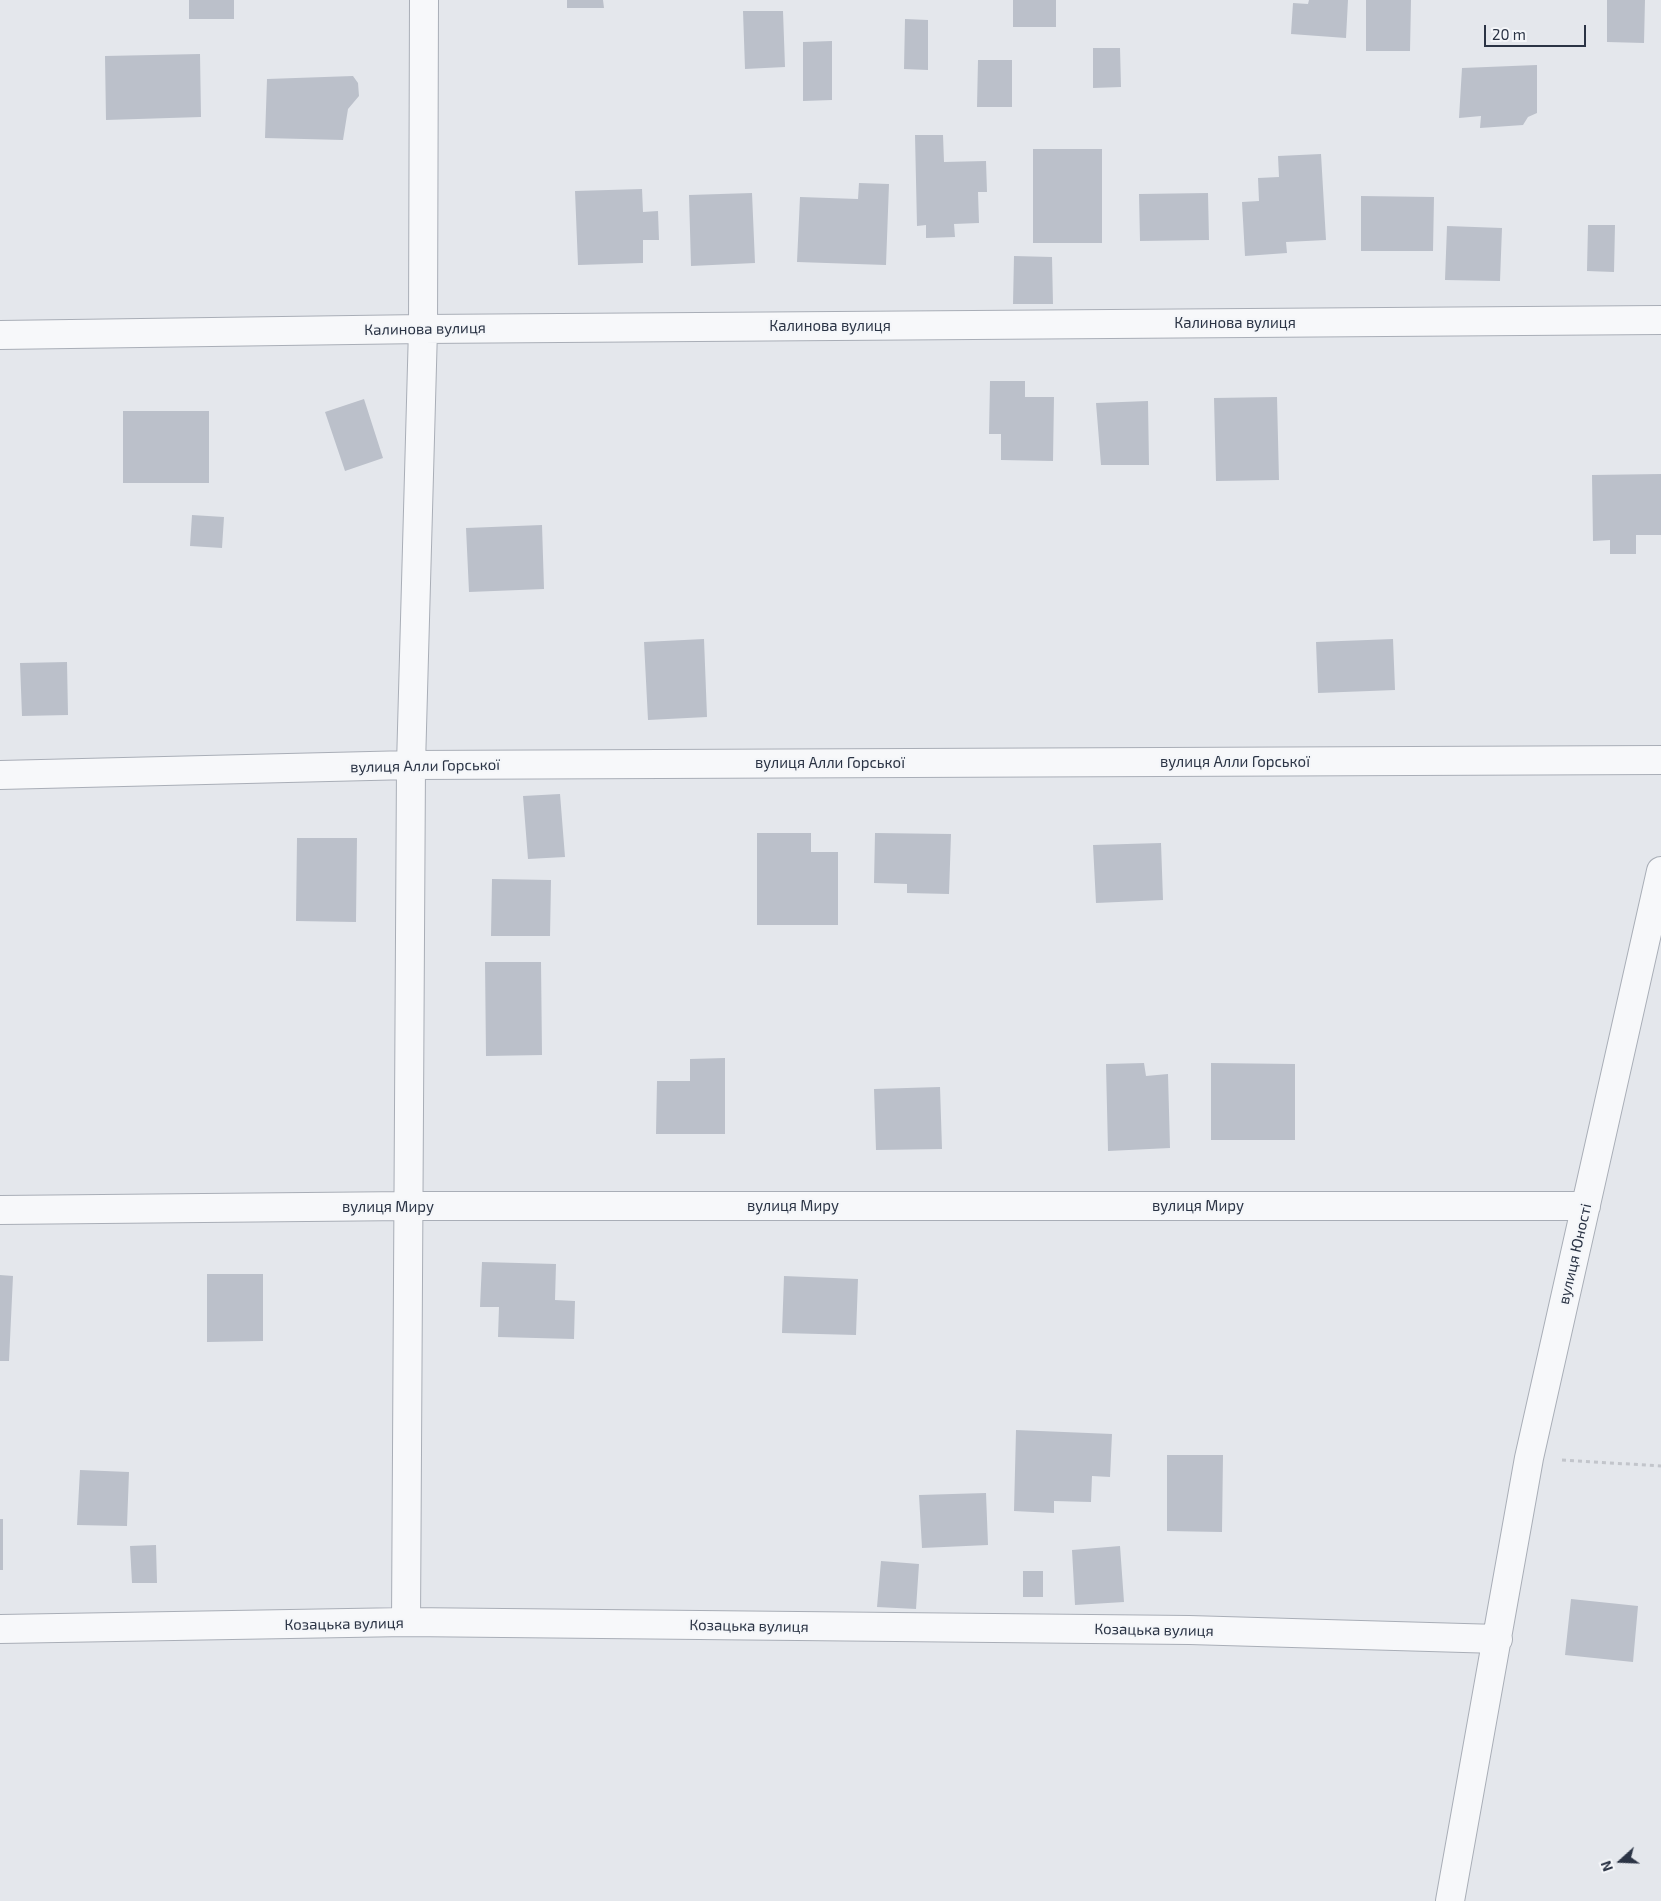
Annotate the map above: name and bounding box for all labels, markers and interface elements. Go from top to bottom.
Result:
scale bar [1486,15,1588,47]
text: 20 m [1492,25,1526,43]
street label: Калинова вулиця [1174,314,1296,332]
street label: Калинова вулиця [769,317,891,335]
street label: Калинова вулиця [364,319,486,339]
street label: вулиця Алли Горської [1160,753,1310,771]
street label: вулиця Алли Горської [755,754,905,772]
street label: вулиця Алли Горської [350,756,500,776]
street label: вулиця Миру [747,1197,839,1215]
street label: вулиця Миру [1152,1197,1244,1215]
street label: вулиця Миру [342,1198,434,1216]
street label: вулиця Юності [1555,1202,1595,1306]
street label: Козацька вулиця [284,1614,404,1634]
street label: Козацька вулиця [689,1616,809,1636]
street label: Козацька вулиця [1094,1620,1214,1640]
north arrow [1596,1836,1646,1886]
text: N [1597,1859,1616,1874]

